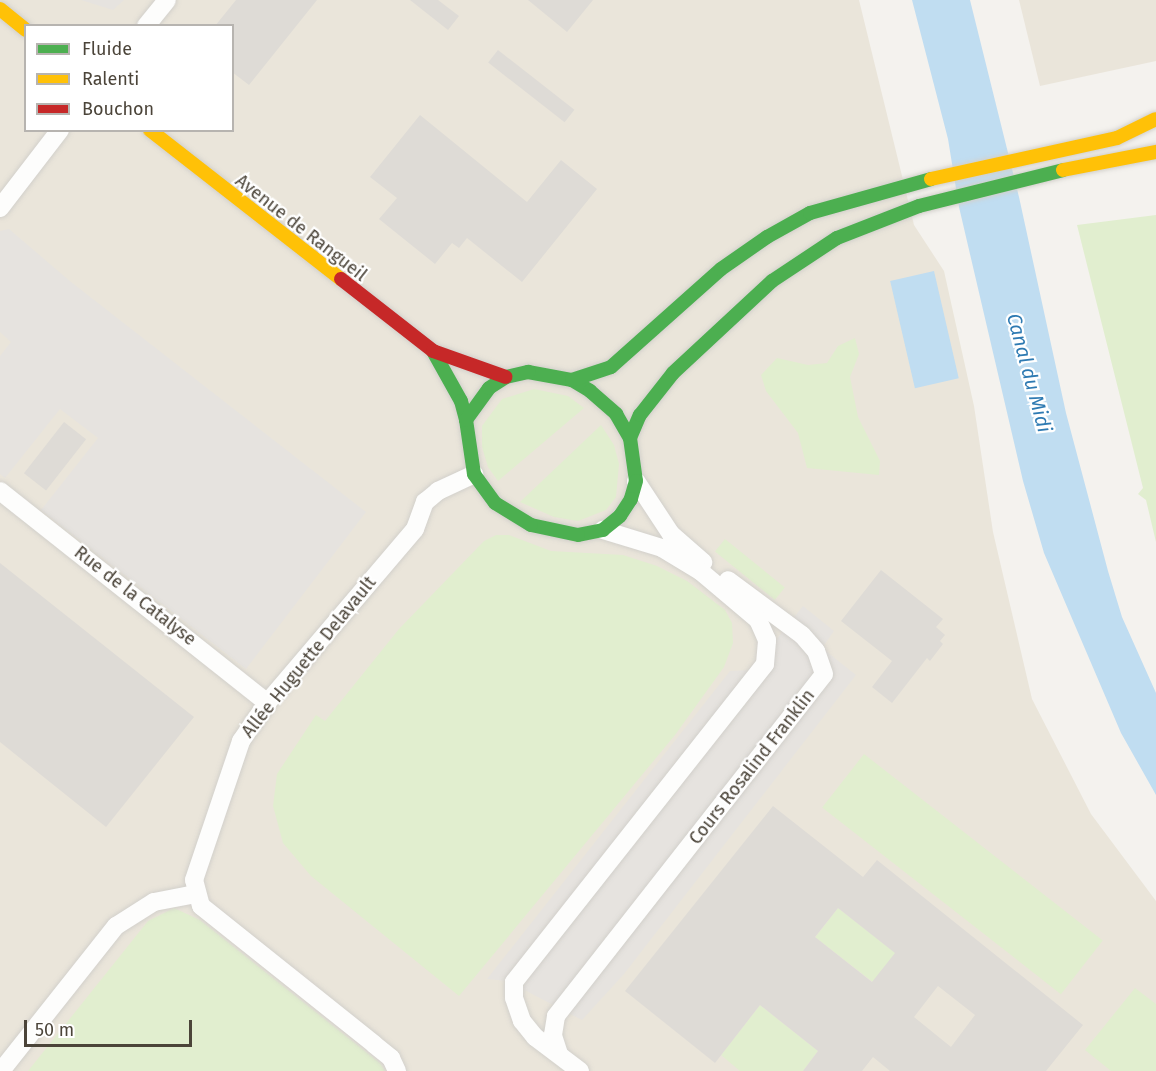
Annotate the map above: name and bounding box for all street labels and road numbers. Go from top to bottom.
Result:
street label: Avenue de Rangueil [231,170,371,286]
street label: Rue de la Catalyse [70,542,200,650]
street label: Allée Huguette Delavault [237,572,381,742]
street label: Cours Rosalind Franklin [685,685,819,849]

